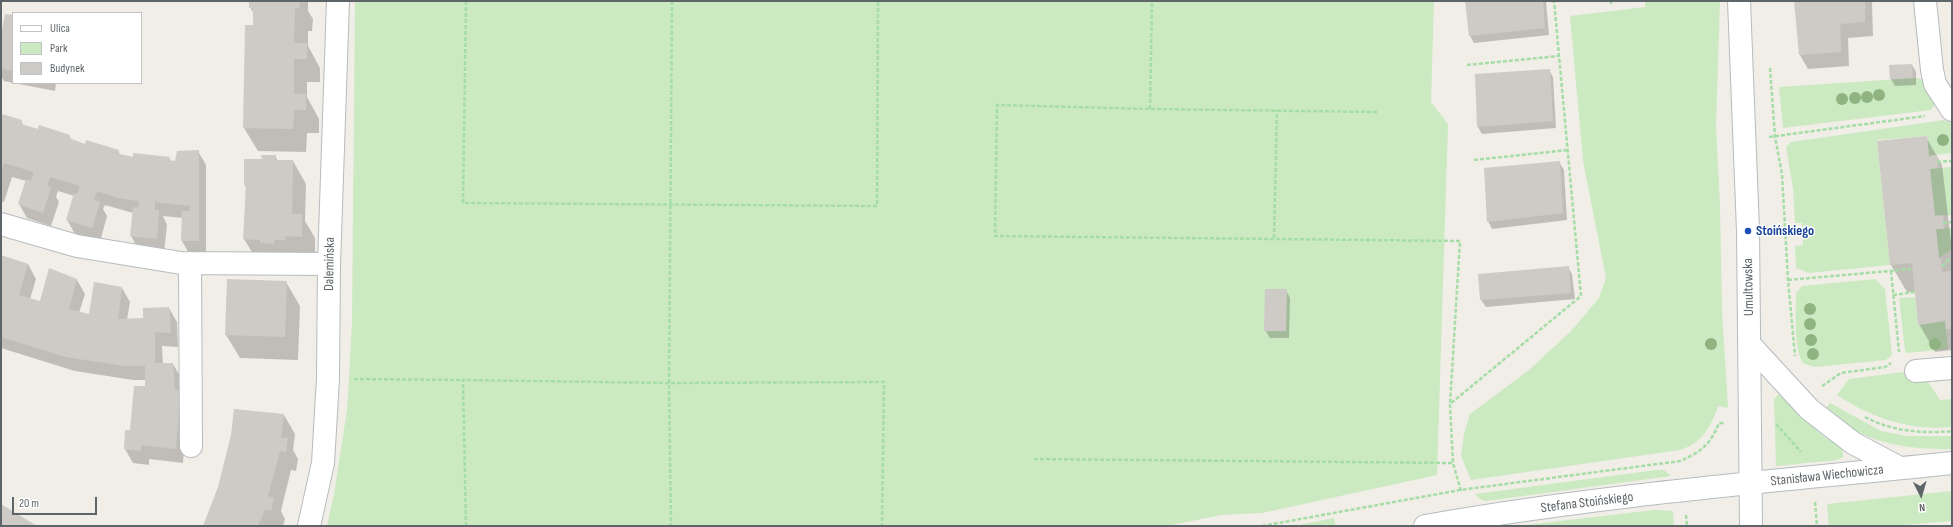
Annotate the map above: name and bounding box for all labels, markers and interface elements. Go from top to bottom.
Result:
legend [12,12,142,84]
text: Ulica [50,21,70,36]
text: Park [50,41,68,56]
text: Budynek [50,61,85,76]
place label: Stoińskiego [1756,223,1814,239]
marker: Stoińskiego [1743,226,1753,236]
street label: Dalemińska [321,237,339,291]
street label: Umultowska [1740,258,1758,316]
street label: Stanisława Wiechowicza [1770,462,1884,490]
north arrow [1901,475,1941,515]
scale bar [14,489,99,515]
street label: Stefana Stoińskiego [1540,489,1634,517]
text: 20 m [19,496,39,511]
text: N [1919,501,1926,514]

